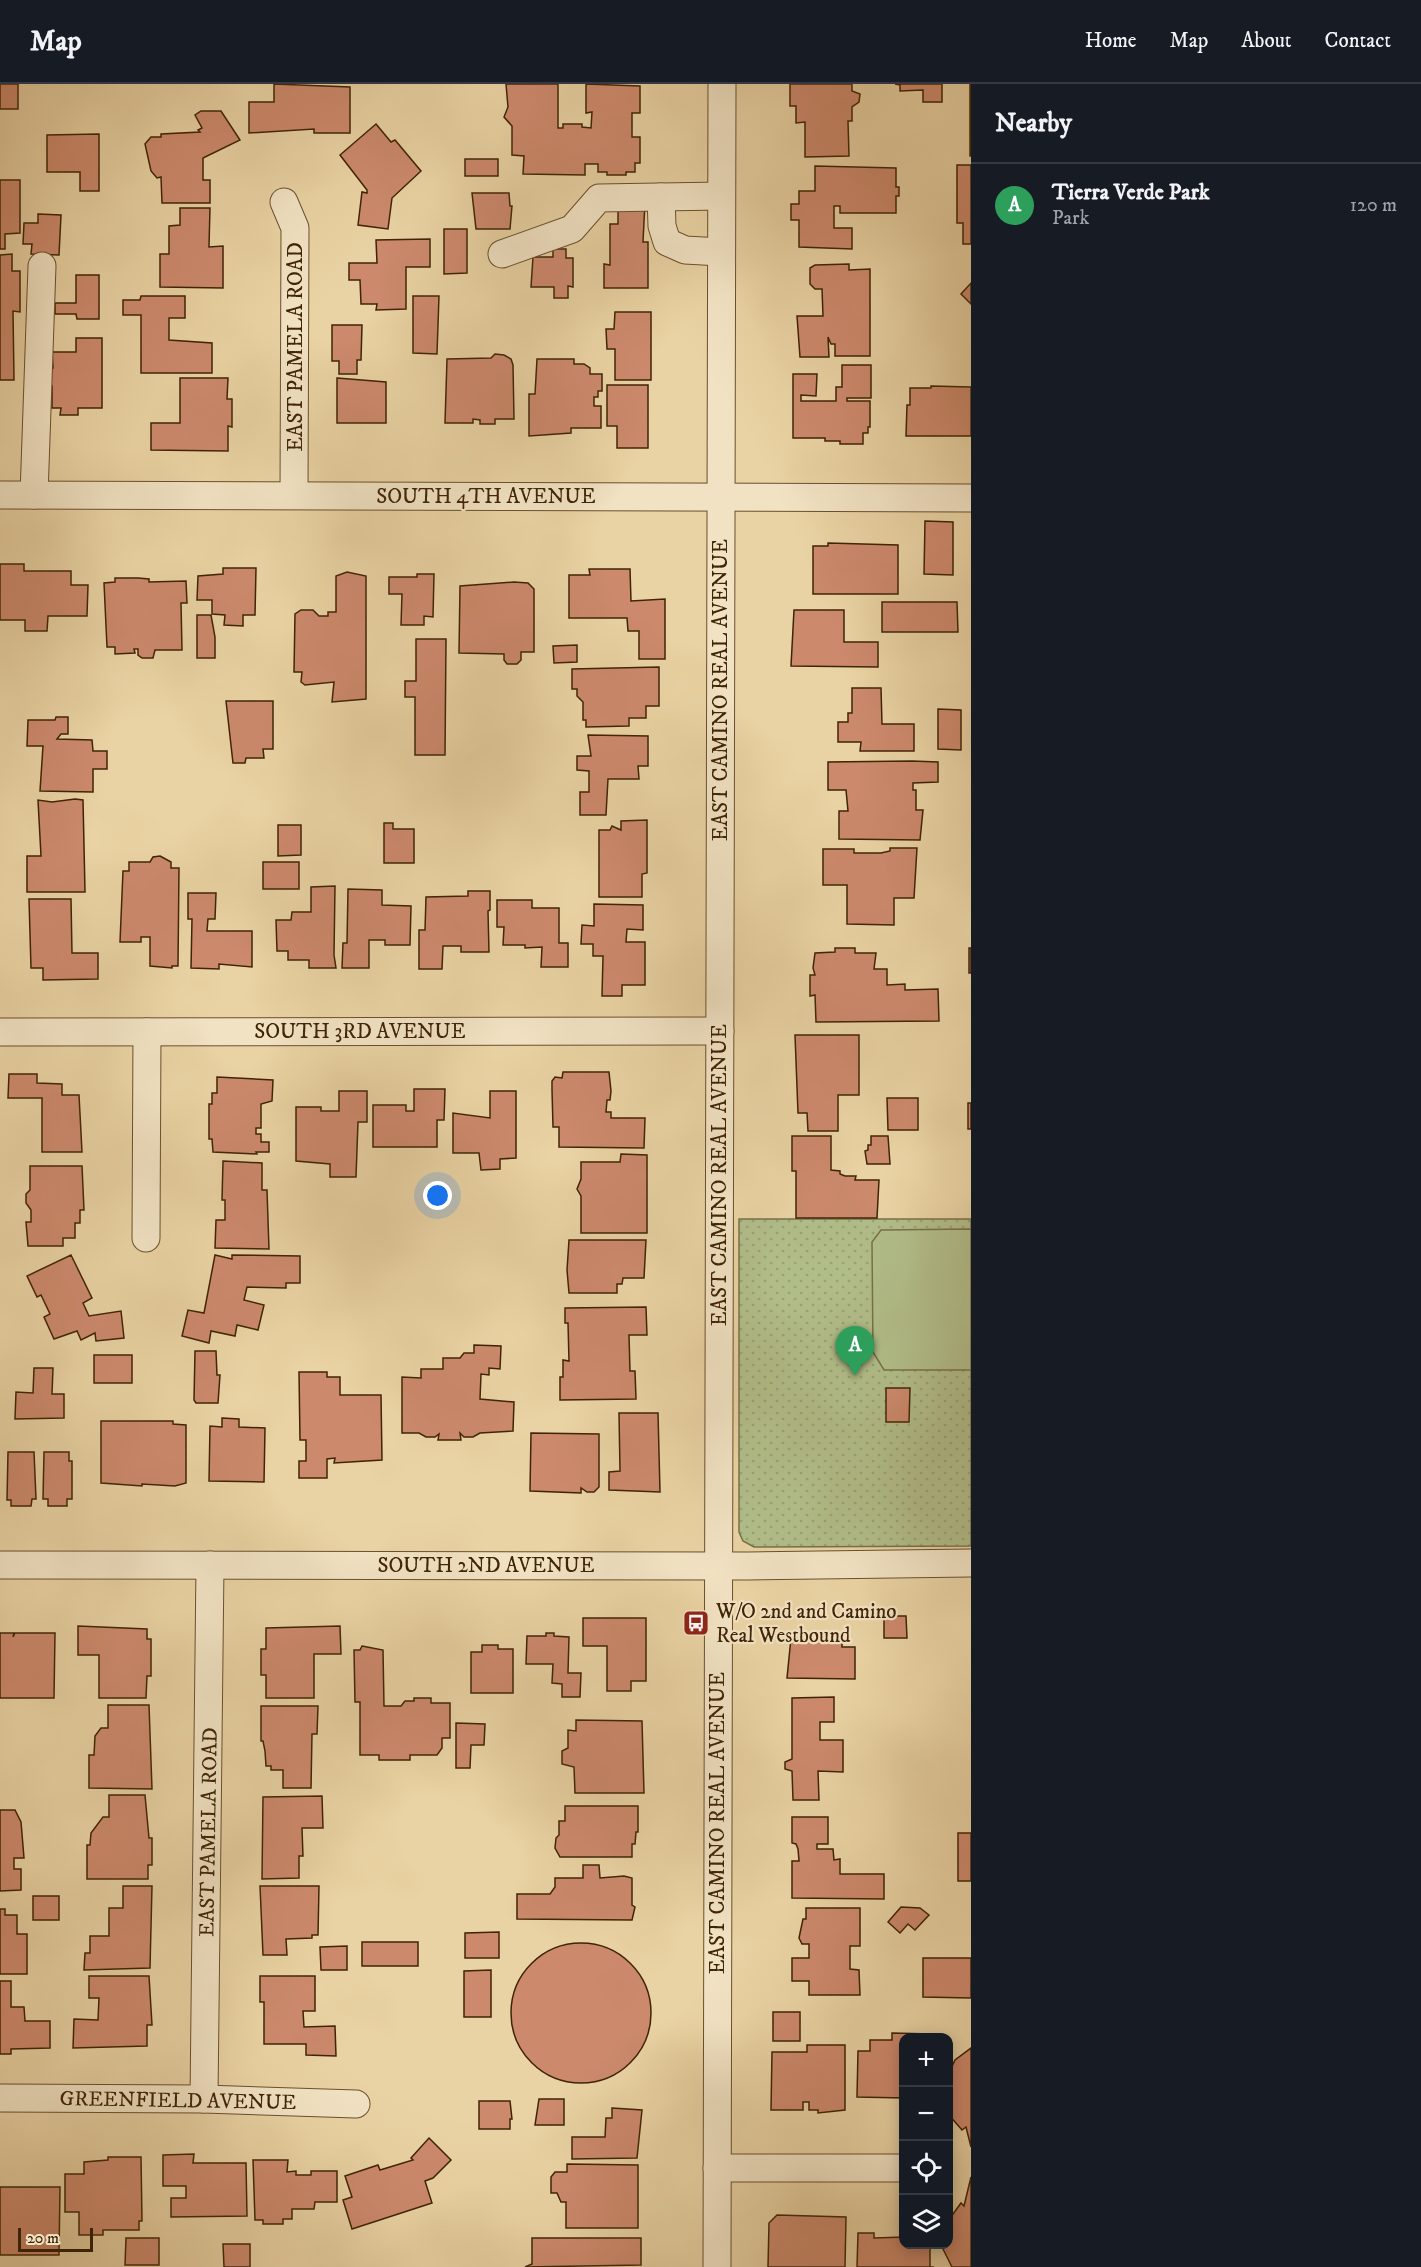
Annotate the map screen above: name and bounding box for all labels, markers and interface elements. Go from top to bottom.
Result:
text: Map [30,24,82,59]
text: Home [1085,28,1137,54]
text: Map [1170,28,1208,54]
text: About [1241,28,1292,54]
text: Contact [1325,28,1391,54]
text: Nearby [995,107,1072,140]
text: Tierra Verde Park [1052,179,1210,206]
text: A [1008,193,1021,218]
text: 120 m [1350,193,1397,218]
text: Park [1052,206,1089,231]
street label: EAST PAMELA ROAD [283,242,309,452]
street label: SOUTH 4TH AVENUE [376,484,596,510]
street label: EAST CAMINO REAL AVENUE [708,539,734,841]
street label: SOUTH 3RD AVENUE [254,1019,466,1045]
street label: EAST CAMINO REAL AVENUE [707,1024,733,1326]
your location [423,1181,452,1210]
pin: A [836,1326,874,1376]
street label: SOUTH 2ND AVENUE [377,1553,595,1579]
place label: W/O 2nd and Camino Real Westbound [715,1599,897,1649]
bus stop icon: W/O 2nd and Camino Real Westbound [681,1608,711,1638]
street label: EAST CAMINO REAL AVENUE [705,1672,731,1974]
street label: EAST PAMELA ROAD [194,1727,224,1937]
map controls [899,2033,953,2249]
button: + [899,2033,953,2087]
street label: GREENFIELD AVENUE [59,2086,297,2116]
button: − [899,2087,953,2141]
button: locate [899,2141,953,2195]
button: layers [899,2195,953,2249]
scale bar [18,2225,93,2252]
text: 20 m [27,2228,59,2248]

